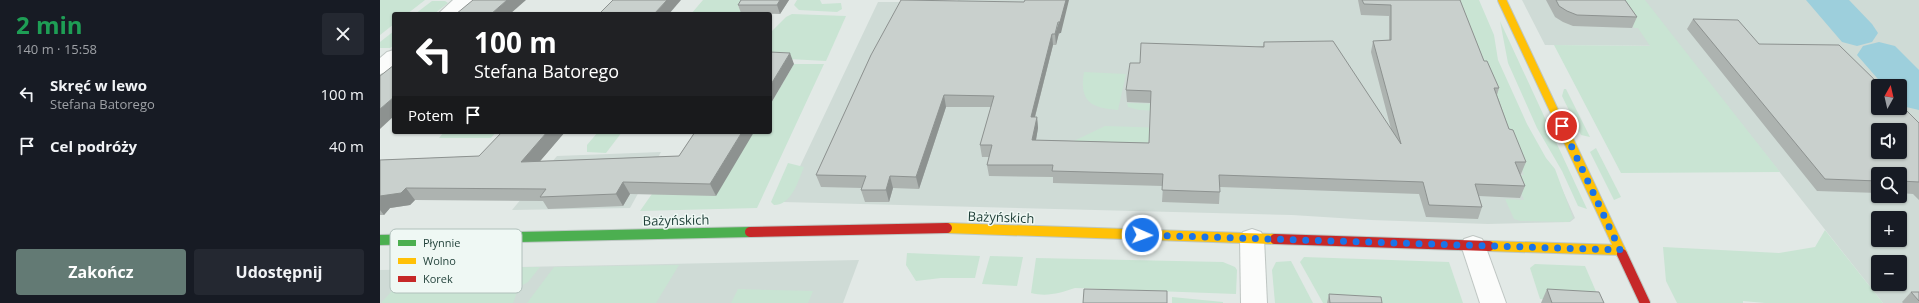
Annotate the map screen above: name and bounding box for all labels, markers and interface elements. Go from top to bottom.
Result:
text: 2 min [16,8,83,41]
button: close [322,13,364,55]
text: 100 m [474,23,557,61]
icon: left [408,28,460,80]
text: 140 m · 15:58 [16,40,97,58]
text: Stefana Batorego [474,59,619,83]
text: Skręć w lewo [50,75,147,95]
north arrow [1871,79,1907,115]
map controls [1871,79,1907,291]
icon: left [16,83,38,105]
text: 100 m [320,84,364,104]
text: Stefana Batorego [50,95,155,113]
icon: arrive [462,104,484,126]
text: Potem [408,105,454,125]
pin [1545,109,1579,143]
icon: arrive [1551,115,1573,137]
button: sound [1871,123,1907,159]
icon: arrive [16,135,38,157]
text: Cel podróży [50,136,137,156]
text: 40 m [329,136,364,156]
button: search [1871,167,1907,203]
street label: Bażyńskich [967,207,1035,227]
street label: Bażyńskich [642,210,710,230]
button: + [1871,211,1907,247]
position arrow [1121,214,1163,256]
legend [390,229,522,293]
text: Płynnie [423,235,460,250]
button: Zakończ [16,249,186,295]
button: Udostępnij [194,249,364,295]
text: Wolno [423,253,456,268]
button: − [1871,255,1907,291]
text: Korek [423,271,453,286]

